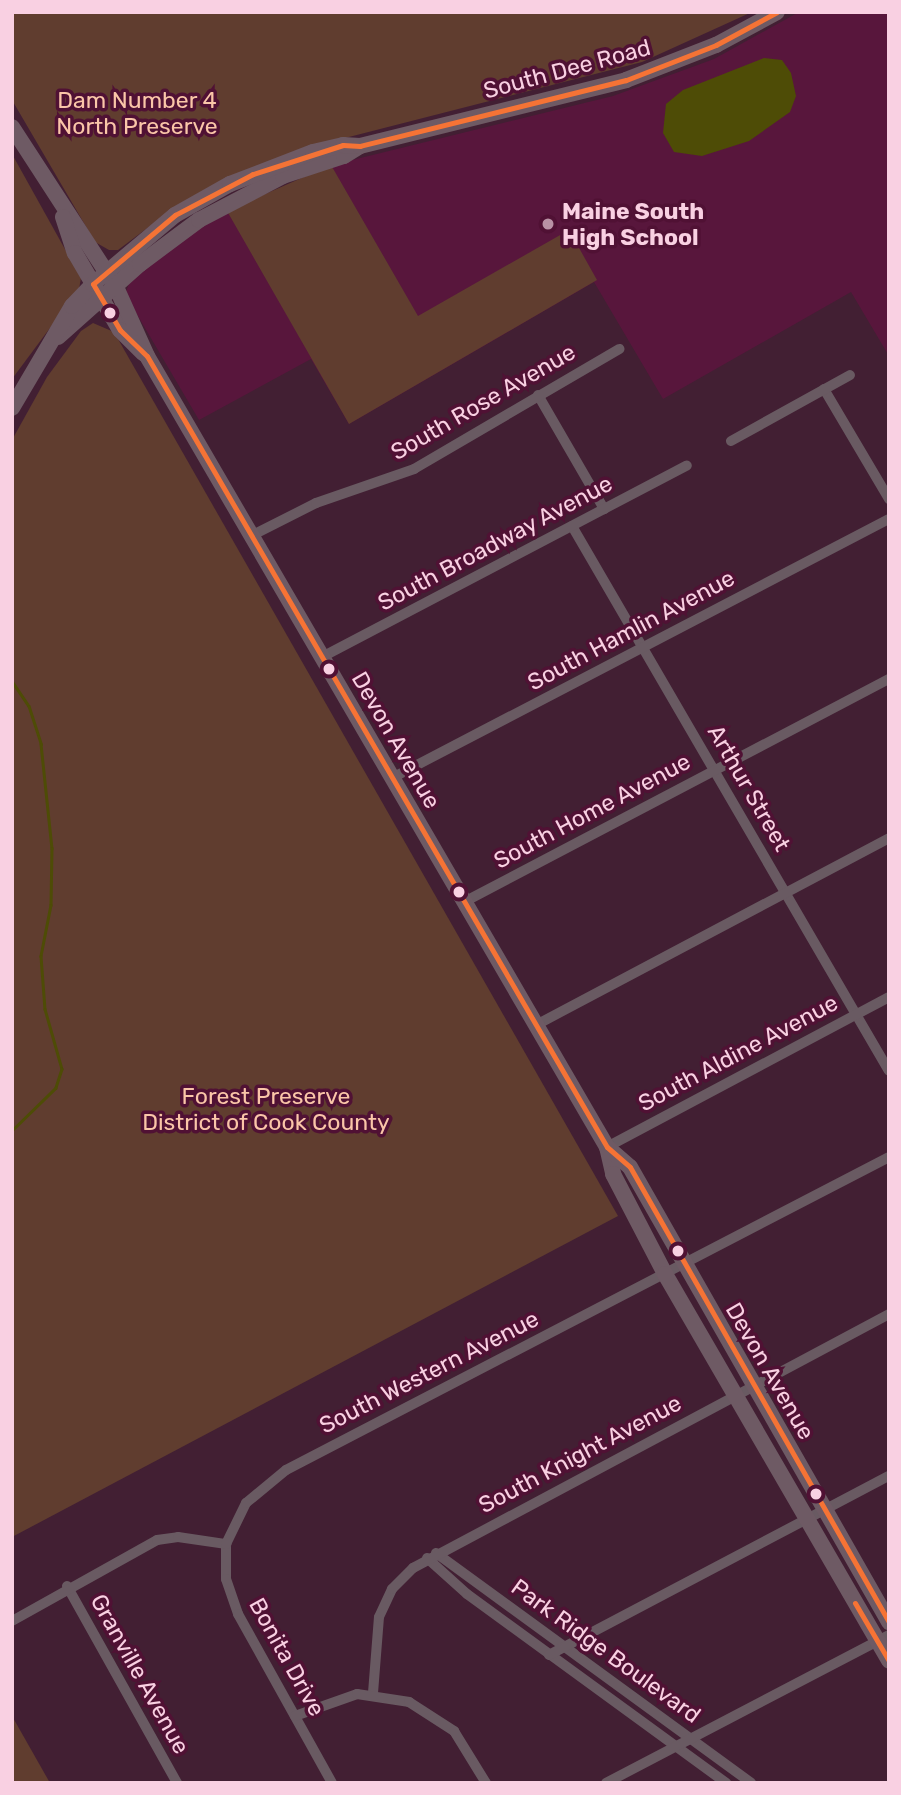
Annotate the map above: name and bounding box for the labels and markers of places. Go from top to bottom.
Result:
place label: Maine South High School [562,197,704,251]
marker: Maine South High School [540,216,556,232]
unlabelled marker [103,306,117,320]
unlabelled marker [322,662,336,676]
unlabelled marker [452,885,466,899]
unlabelled marker [671,1244,685,1258]
unlabelled marker [809,1487,823,1501]

